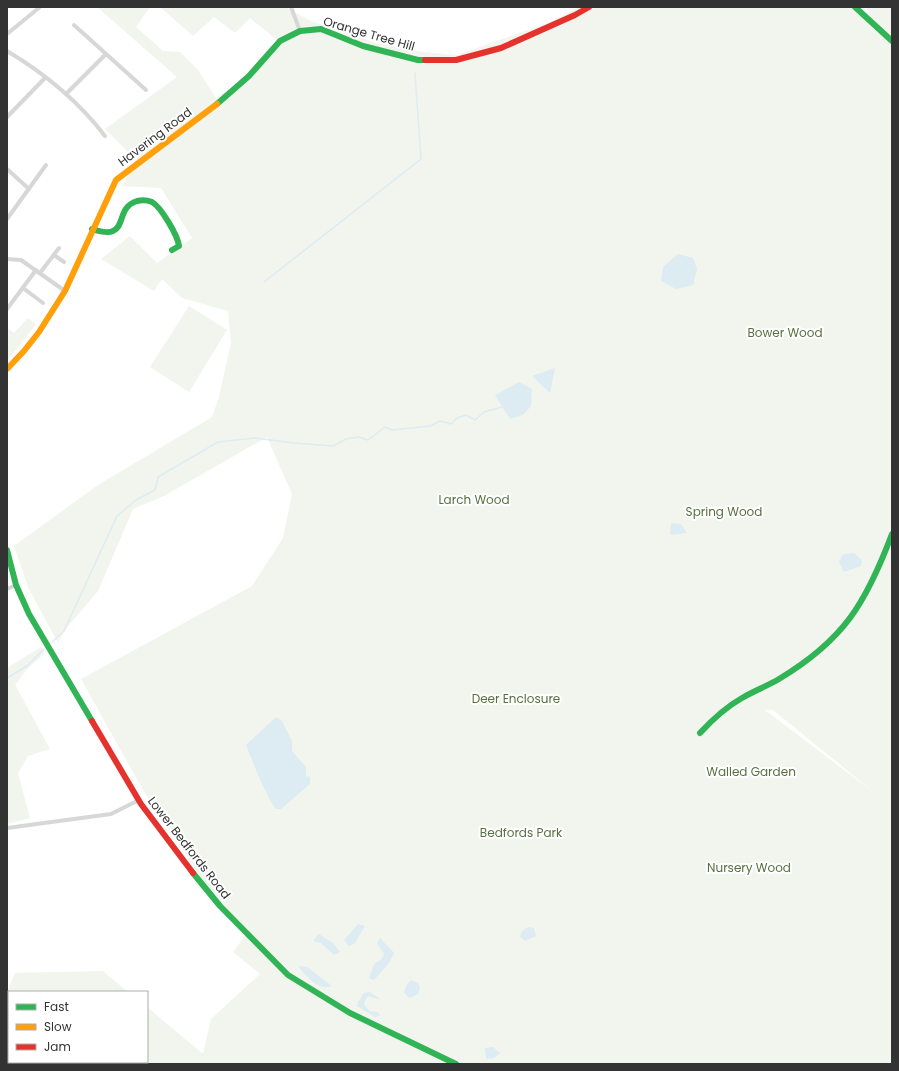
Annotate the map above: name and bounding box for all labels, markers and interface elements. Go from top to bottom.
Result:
street label: Orange Tree Hill [321,12,417,55]
street label: Havering Road [114,103,195,170]
park label: Bower Wood [747,324,823,341]
park label: Larch Wood [438,491,510,508]
park label: Spring Wood [686,503,762,520]
park label: Deer Enclosure [472,690,560,707]
park label: Walled Garden [706,763,796,780]
street label: Lower Bedfords Road [144,793,235,902]
park label: Bedfords Park [480,824,563,841]
park label: Nursery Wood [707,859,791,876]
legend [8,991,148,1063]
text: Fast [44,998,69,1015]
text: Slow [44,1018,72,1035]
text: Jam [44,1038,71,1055]

